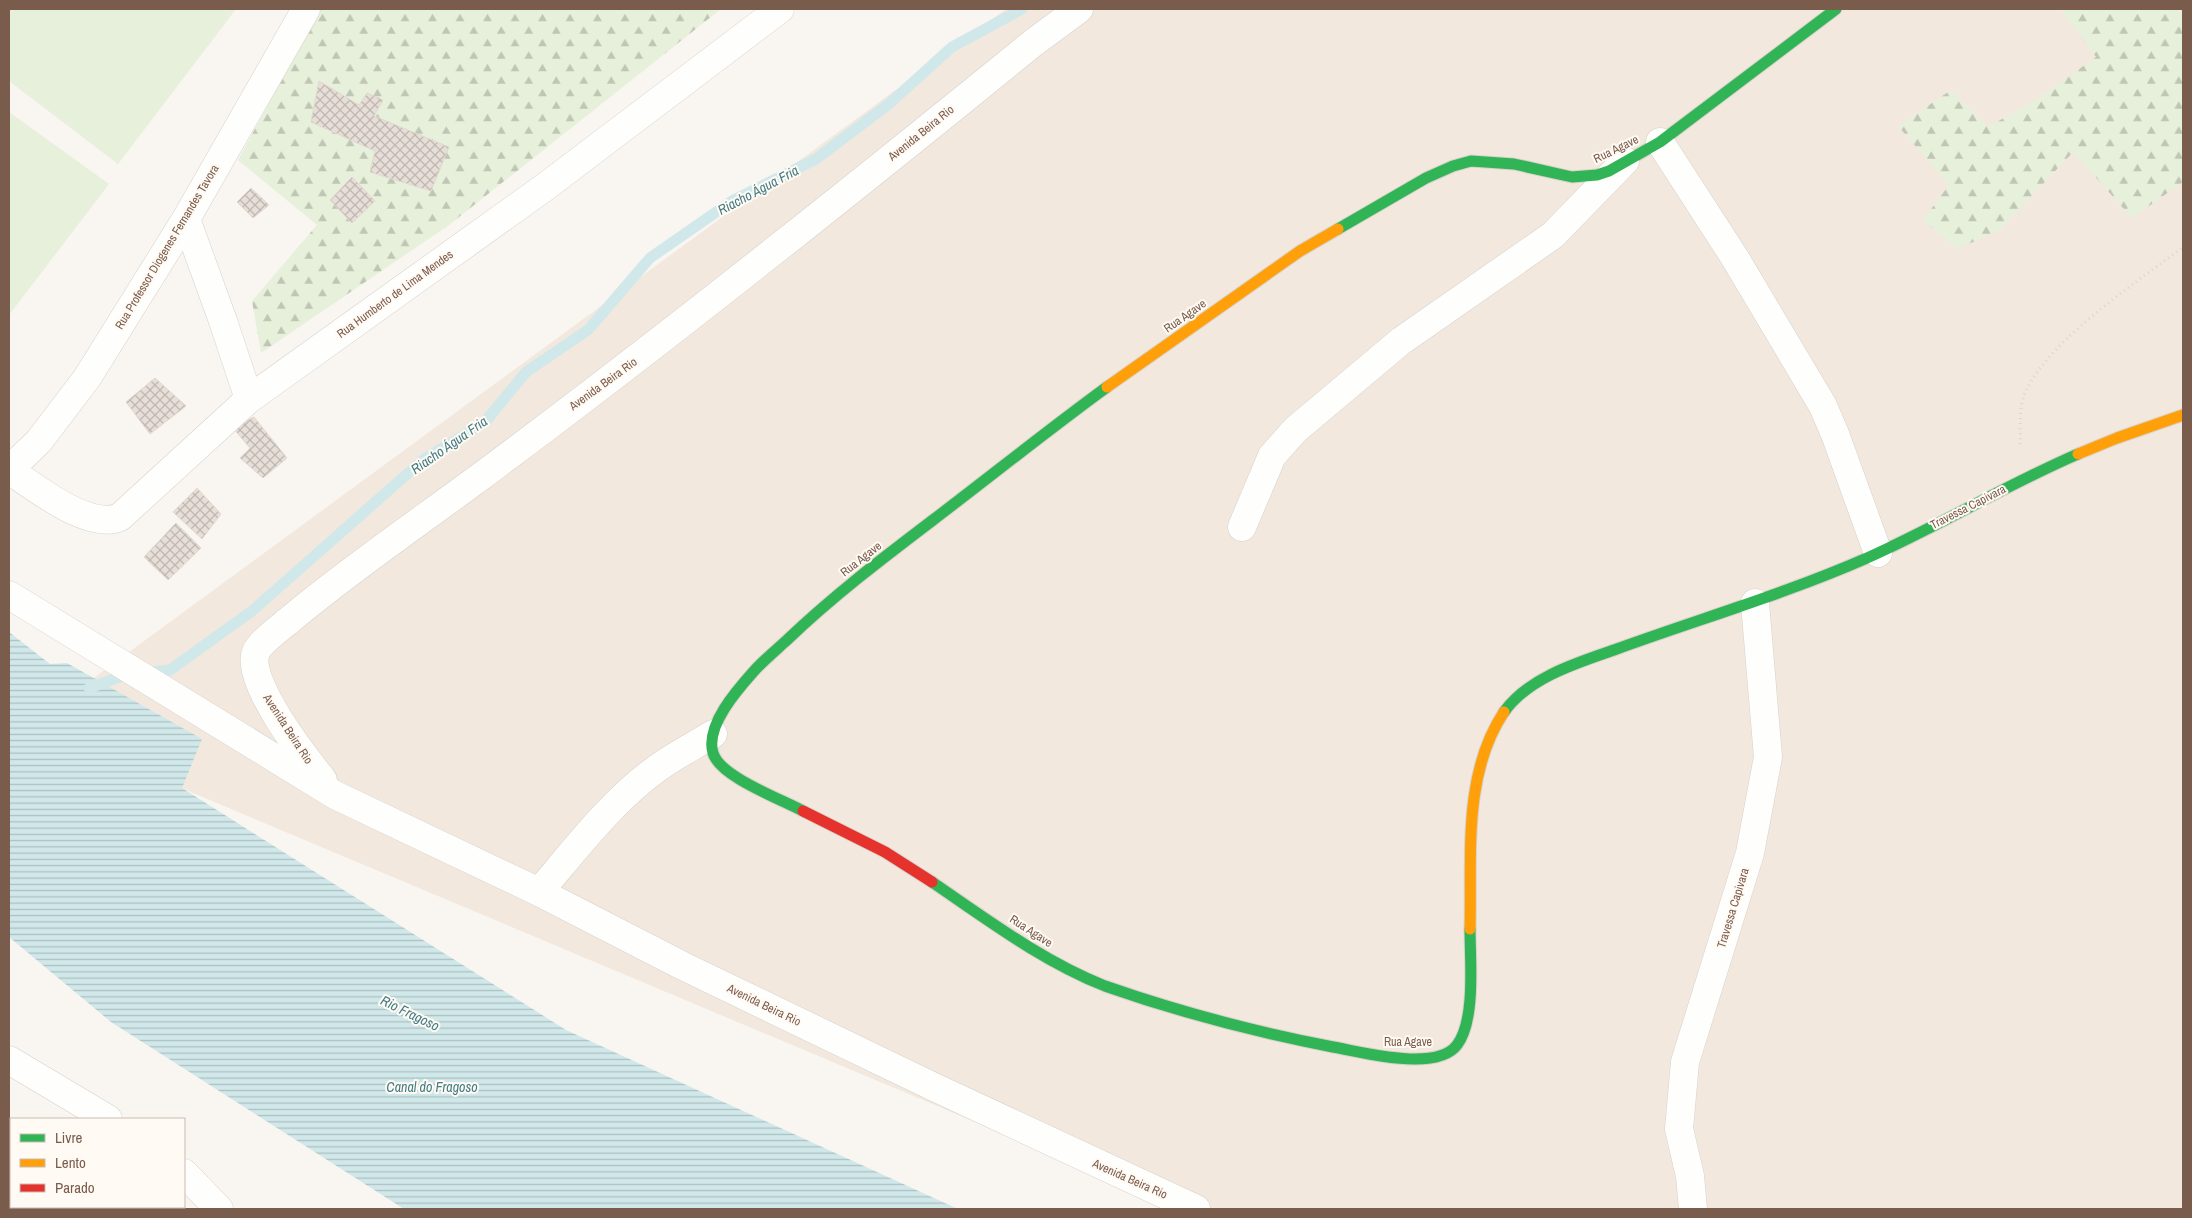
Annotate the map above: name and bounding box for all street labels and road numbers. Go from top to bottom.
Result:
street label: Avenida Beira Rio [884,102,957,165]
street label: Rua Agave [1591,131,1641,167]
street label: Rua Professor Diogenes Fernandes Tavora [111,161,223,332]
street label: Rua Humberto de Lima Mendes [334,246,456,342]
street label: Rua Agave [1161,296,1209,336]
street label: Avenida Beira Rio [565,354,640,415]
street label: Travessa Capivara [1927,481,2009,533]
street label: Rua Agave [837,538,885,580]
street label: Avenida Beira Rio [259,690,317,767]
street label: Travessa Capivara [1713,866,1753,950]
street label: Rua Agave [1006,911,1056,951]
street label: Avenida Beira Rio [724,980,804,1030]
street label: Rua Agave [1384,1034,1432,1050]
street label: Avenida Beira Rio [1089,1155,1170,1203]

